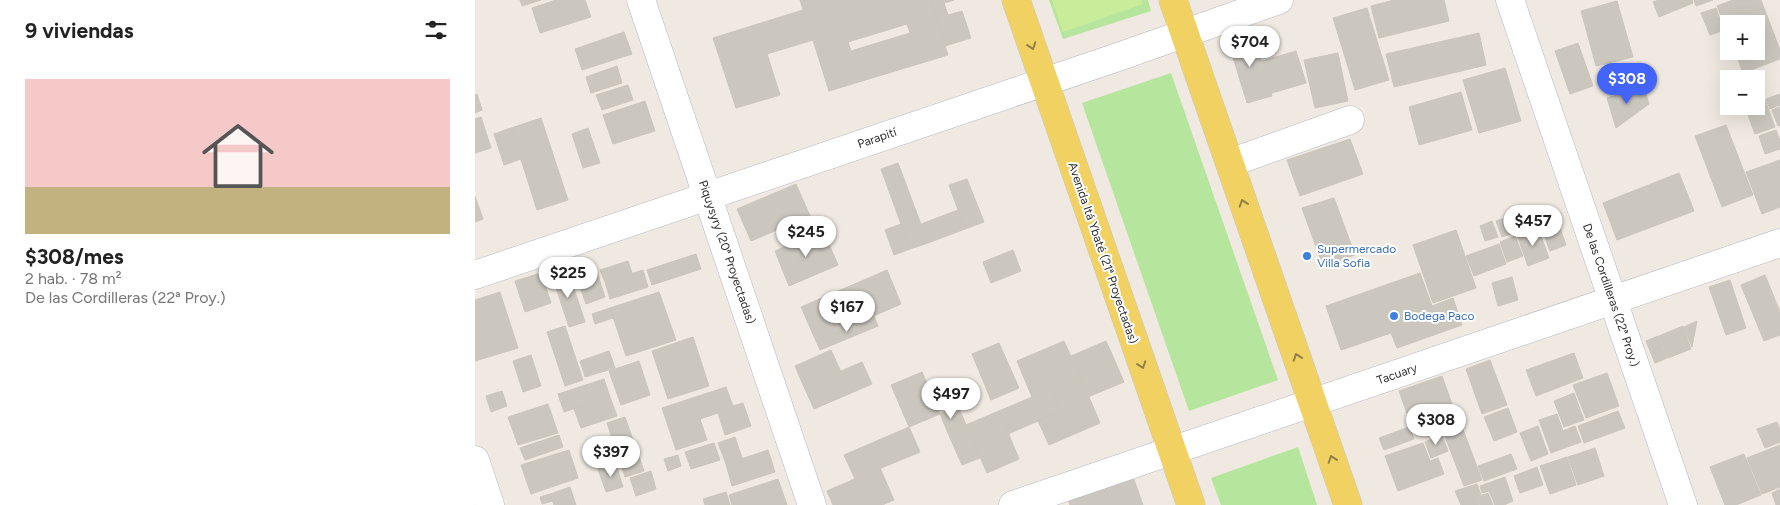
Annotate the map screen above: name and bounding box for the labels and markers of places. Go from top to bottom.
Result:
pin: $704 [1220,26,1280,68]
pin: $308 [1597,62,1657,105]
pin: $457 [1503,204,1563,247]
pin: $245 [776,216,836,258]
place label: Supermercado Villa Sofia [1317,242,1396,270]
marker: Supermercado Villa Sofia [1301,250,1313,262]
pin: $225 [538,256,598,299]
pin: $167 [817,290,877,333]
place label: Bodega Paco [1404,309,1474,323]
marker: Bodega Paco [1388,310,1400,322]
pin: $497 [921,378,981,420]
pin: $308 [1406,404,1466,446]
pin: $397 [581,436,641,478]

